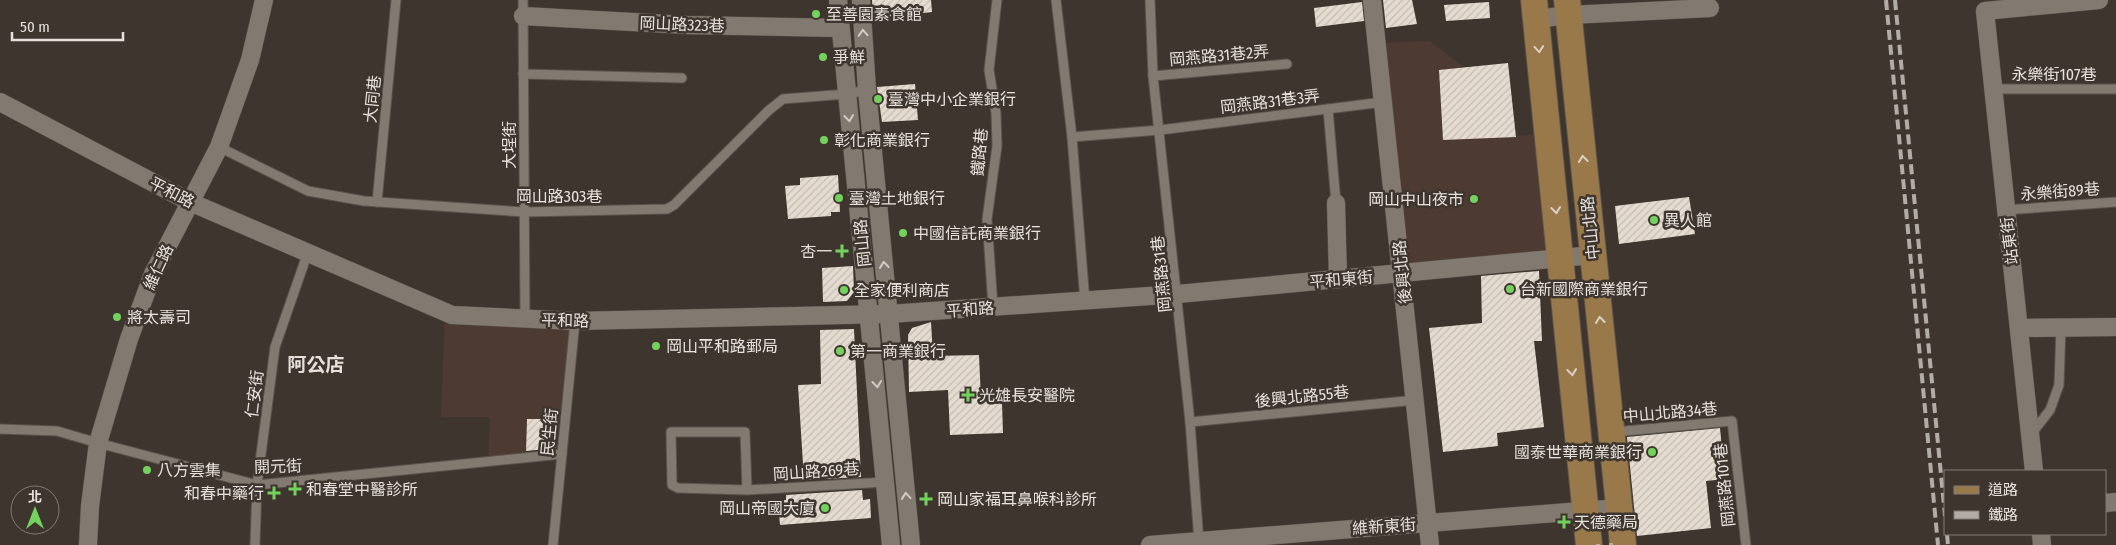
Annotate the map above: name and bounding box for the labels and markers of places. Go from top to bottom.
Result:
place label: 至善園素食館 [826,5,922,24]
marker: 至善園素食館 [810,8,822,20]
place label: 爭鮮 [833,48,865,67]
marker: 爭鮮 [817,51,829,63]
place label: 臺灣中小企業銀行 [888,90,1016,109]
marker: 臺灣中小企業銀行 [872,93,884,105]
place label: 彰化商業銀行 [834,131,930,150]
marker: 彰化商業銀行 [818,134,830,146]
place label: 臺灣土地銀行 [849,189,945,208]
place label: 岡山中山夜市 [1368,190,1464,209]
marker: 臺灣土地銀行 [833,192,845,204]
marker: 岡山中山夜市 [1468,193,1480,205]
place label: 異人館 [1664,211,1712,230]
marker: 異人館 [1648,214,1660,226]
place label: 中國信託商業銀行 [913,224,1041,243]
marker: 中國信託商業銀行 [897,227,909,239]
place label: 杏一 [800,242,832,261]
marker: 杏一 [836,245,848,257]
place label: 台新國際商業銀行 [1520,280,1648,299]
place label: 全家便利商店 [854,281,950,300]
marker: 台新國際商業銀行 [1504,283,1516,295]
marker: 全家便利商店 [838,284,850,296]
place label: 將太壽司 [127,308,191,327]
marker: 將太壽司 [111,311,123,323]
place label: 岡山平和路郵局 [666,337,778,356]
marker: 岡山平和路郵局 [650,340,662,352]
place label: 第一商業銀行 [850,342,946,361]
marker: 第一商業銀行 [834,345,846,357]
place label: 光雄長安醫院 [979,386,1075,405]
marker: 光雄長安醫院 [961,388,975,402]
place label: 國泰世華商業銀行 [1514,443,1642,462]
marker: 國泰世華商業銀行 [1646,446,1658,458]
place label: 八方雲集 [157,461,221,480]
marker: 八方雲集 [141,464,153,476]
place label: 和春堂中醫診所 [306,480,418,499]
marker: 和春堂中醫診所 [288,482,302,496]
place label: 和春中藥行 [184,484,264,503]
marker: 和春中藥行 [268,487,280,499]
place label: 岡山家福耳鼻喉科診所 [937,490,1097,509]
marker: 岡山家福耳鼻喉科診所 [919,492,933,506]
place label: 岡山帝國大廈 [719,499,815,518]
marker: 岡山帝國大廈 [819,502,831,514]
place label: 天德藥局 [1574,513,1638,532]
marker: 天德藥局 [1558,516,1570,528]

